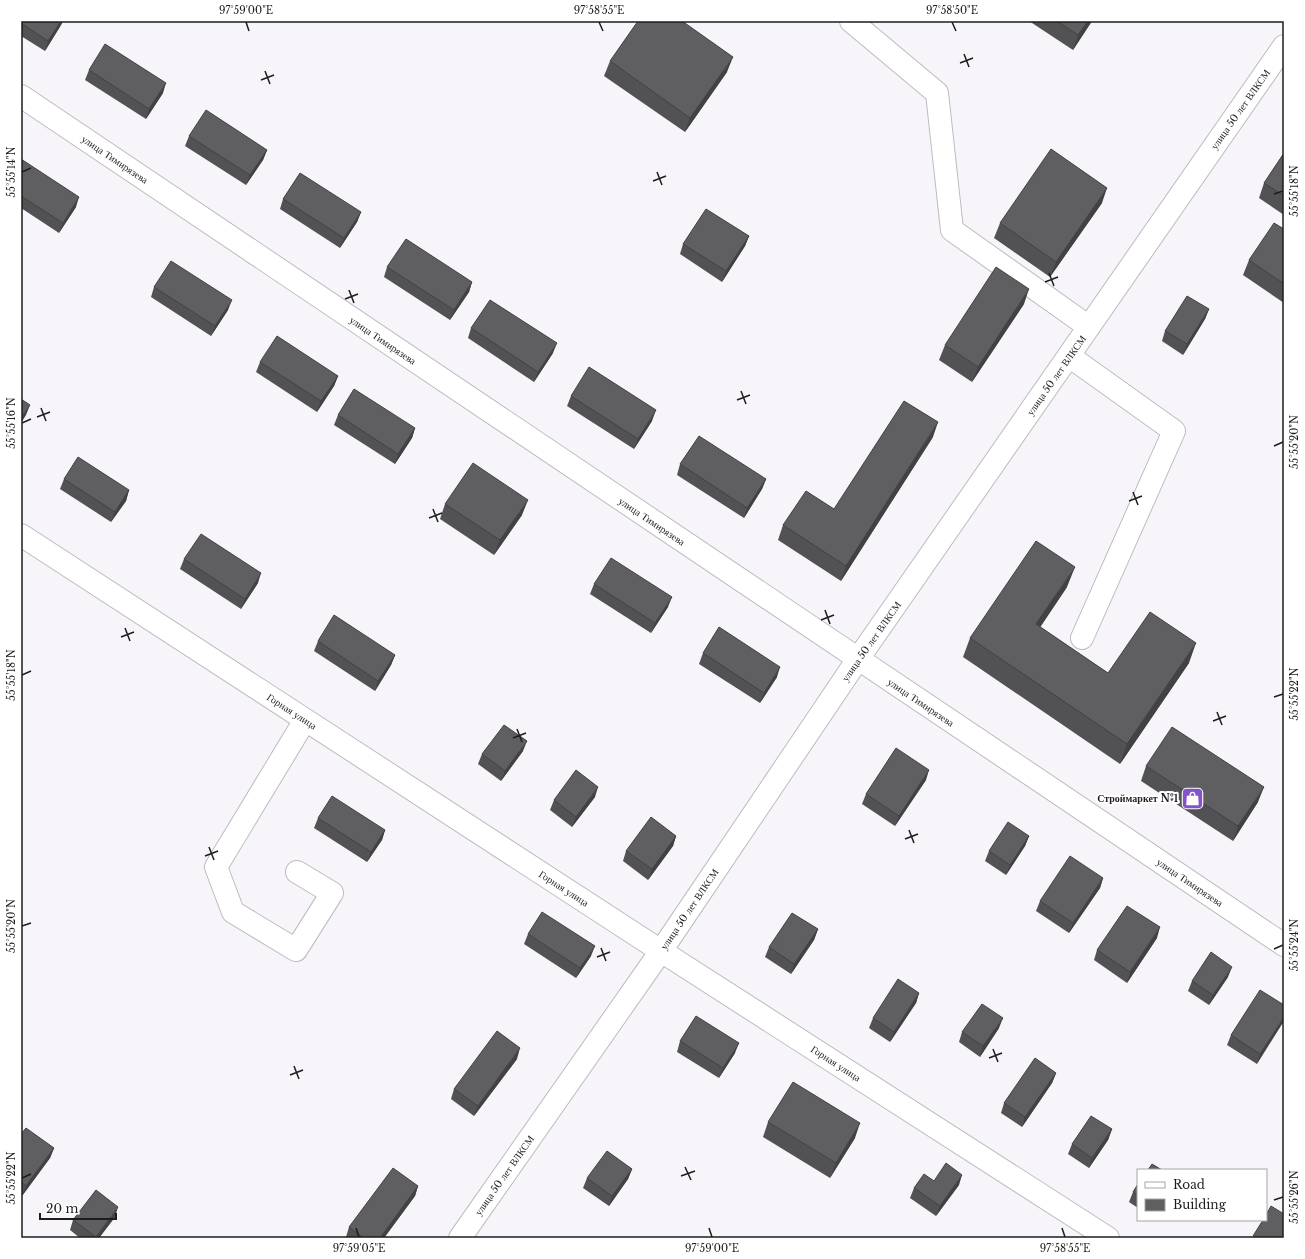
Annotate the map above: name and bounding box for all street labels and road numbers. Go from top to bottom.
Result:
street label: улица 50 лет ВЛКСМ [1208,67,1273,152]
street label: улица Тимирязева [79,132,151,187]
street label: улица Тимирязева [347,313,419,368]
street label: улица 50 лет ВЛКСМ [1024,333,1089,418]
street label: улица Тимирязева [616,494,688,549]
street label: улица 50 лет ВЛКСМ [839,599,904,684]
street label: улица Тимирязева [885,675,957,730]
street label: Горная улица [264,690,320,733]
street label: улица Тимирязева [1154,855,1226,910]
street label: улица 50 лет ВЛКСМ [657,866,721,952]
street label: Горная улица [536,867,592,910]
street label: Горная улица [808,1042,864,1085]
street label: улица 50 лет ВЛКСМ [472,1133,537,1218]

